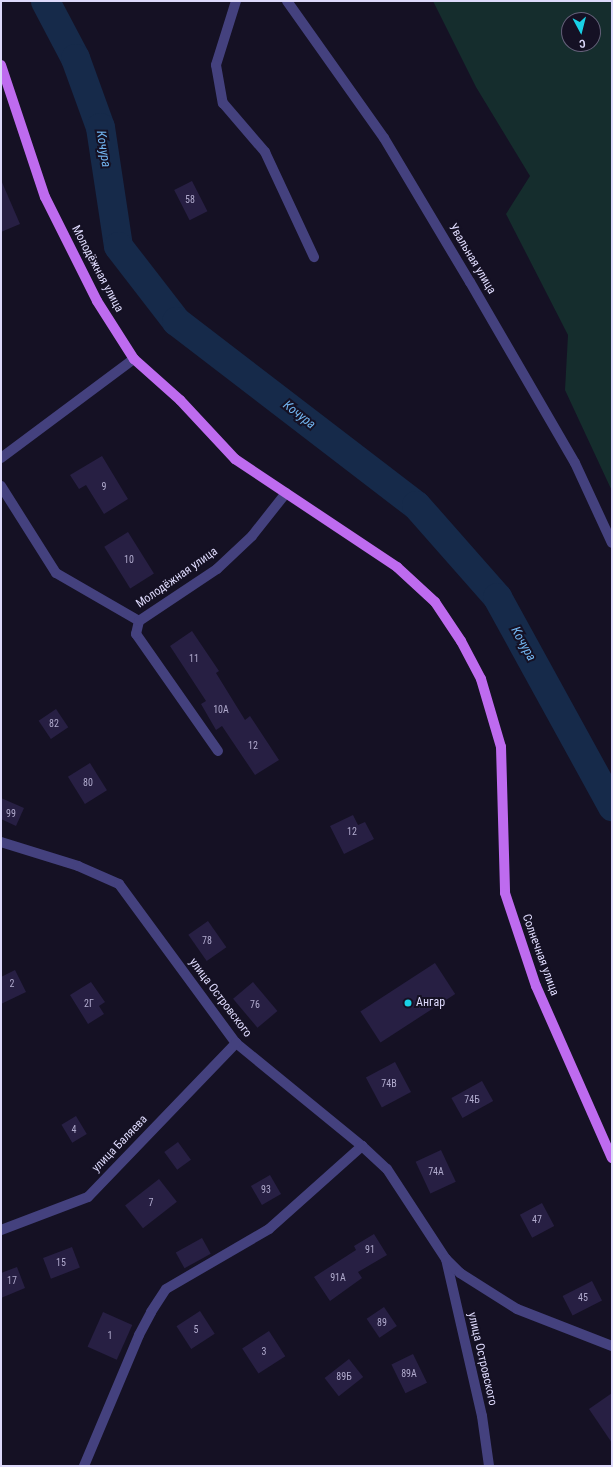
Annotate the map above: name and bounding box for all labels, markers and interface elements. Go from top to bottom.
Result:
north arrow [561,12,601,52]
text: С [578,37,586,50]
water label: Кочура [92,130,114,168]
house number: 58 [185,194,195,206]
street label: Увальная улица [445,221,499,297]
street label: Молодёжная улица [68,223,126,315]
water label: Кочура [280,398,318,432]
house number: 9 [102,481,106,493]
street label: Молодёжная улица [133,545,221,611]
house number: 10 [124,554,134,566]
water label: Кочура [507,624,539,664]
house number: 11 [189,653,199,665]
house number: 10А [213,704,229,716]
house number: 82 [49,718,59,730]
house number: 12 [248,740,258,752]
house number: 80 [83,777,93,789]
house number: 99 [6,808,16,820]
house number: 12 [347,826,357,838]
street label: Солнечная улица [519,912,561,998]
house number: 78 [202,935,212,947]
street label: улица Островского [186,956,254,1040]
house number: 2 [10,978,14,990]
place label: Ангар [416,996,445,1010]
house number: 2Г [84,998,94,1010]
marker: Ангар [403,998,413,1008]
house number: 76 [250,999,260,1011]
house number: 74В [381,1078,397,1090]
house number: 74Б [464,1094,480,1106]
street label: улица Баляева [89,1113,151,1175]
house number: 4 [72,1124,76,1136]
house number: 74А [428,1166,444,1178]
house number: 93 [261,1184,271,1196]
house number: 7 [149,1197,153,1209]
house number: 47 [532,1214,542,1226]
house number: 91 [365,1244,375,1256]
house number: 15 [56,1257,66,1269]
house number: 91А [330,1272,346,1284]
house number: 17 [7,1275,17,1287]
house number: 45 [578,1292,588,1304]
street label: улица Островского [464,1311,500,1407]
house number: 89 [377,1317,387,1329]
house number: 5 [194,1324,198,1336]
house number: 1 [108,1330,112,1342]
house number: 3 [262,1346,266,1358]
house number: 89А [401,1368,417,1380]
house number: 89Б [336,1371,352,1383]

